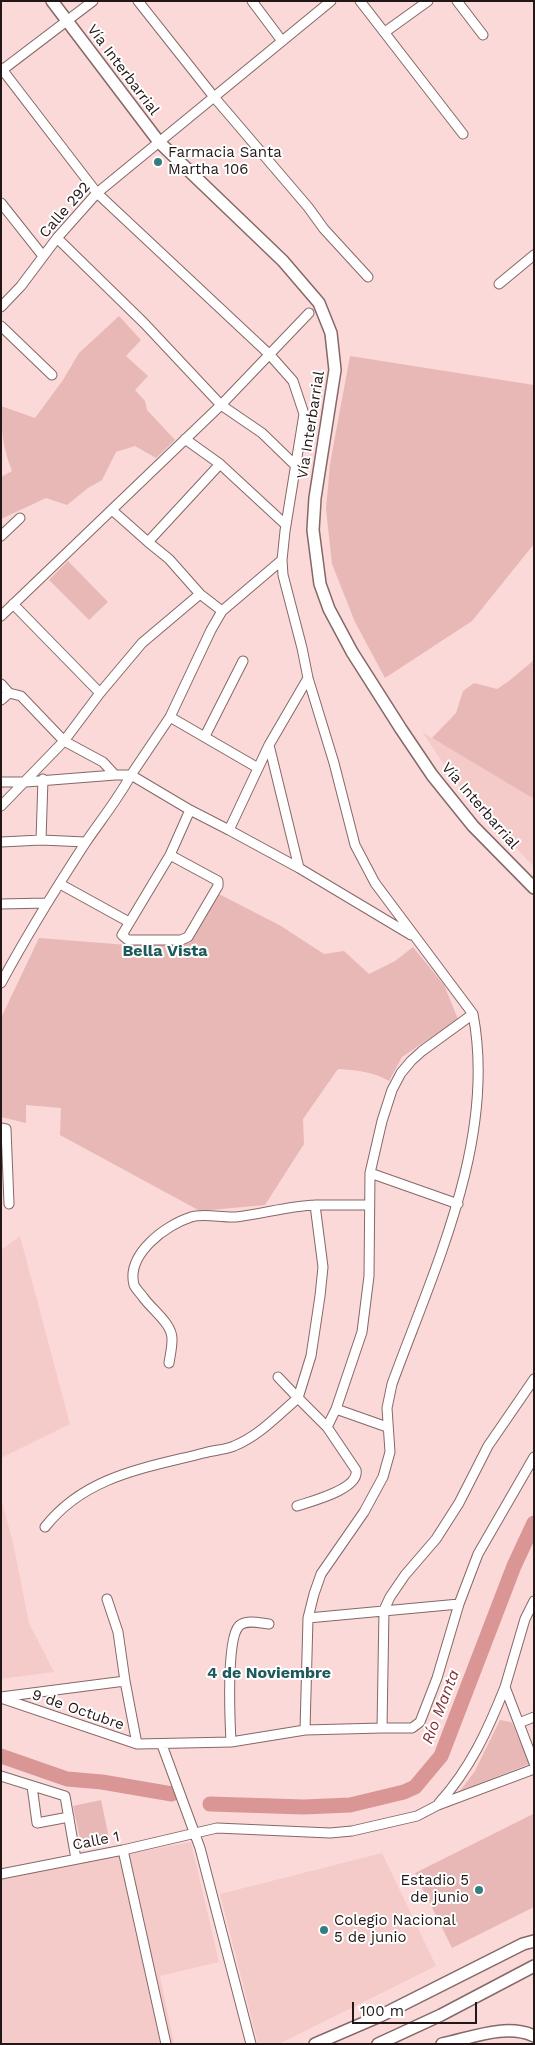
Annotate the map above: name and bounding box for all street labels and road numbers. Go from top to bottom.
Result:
street label: Vía Interbarrial [83,21,163,119]
street label: Calle 292 [36,178,94,242]
street label: Vía Interbarrial [294,370,328,480]
street label: Vía Interbarrial [437,759,523,853]
street label: 9 de Octubre [29,1686,127,1734]
street label: Calle 1 [71,1828,121,1854]

